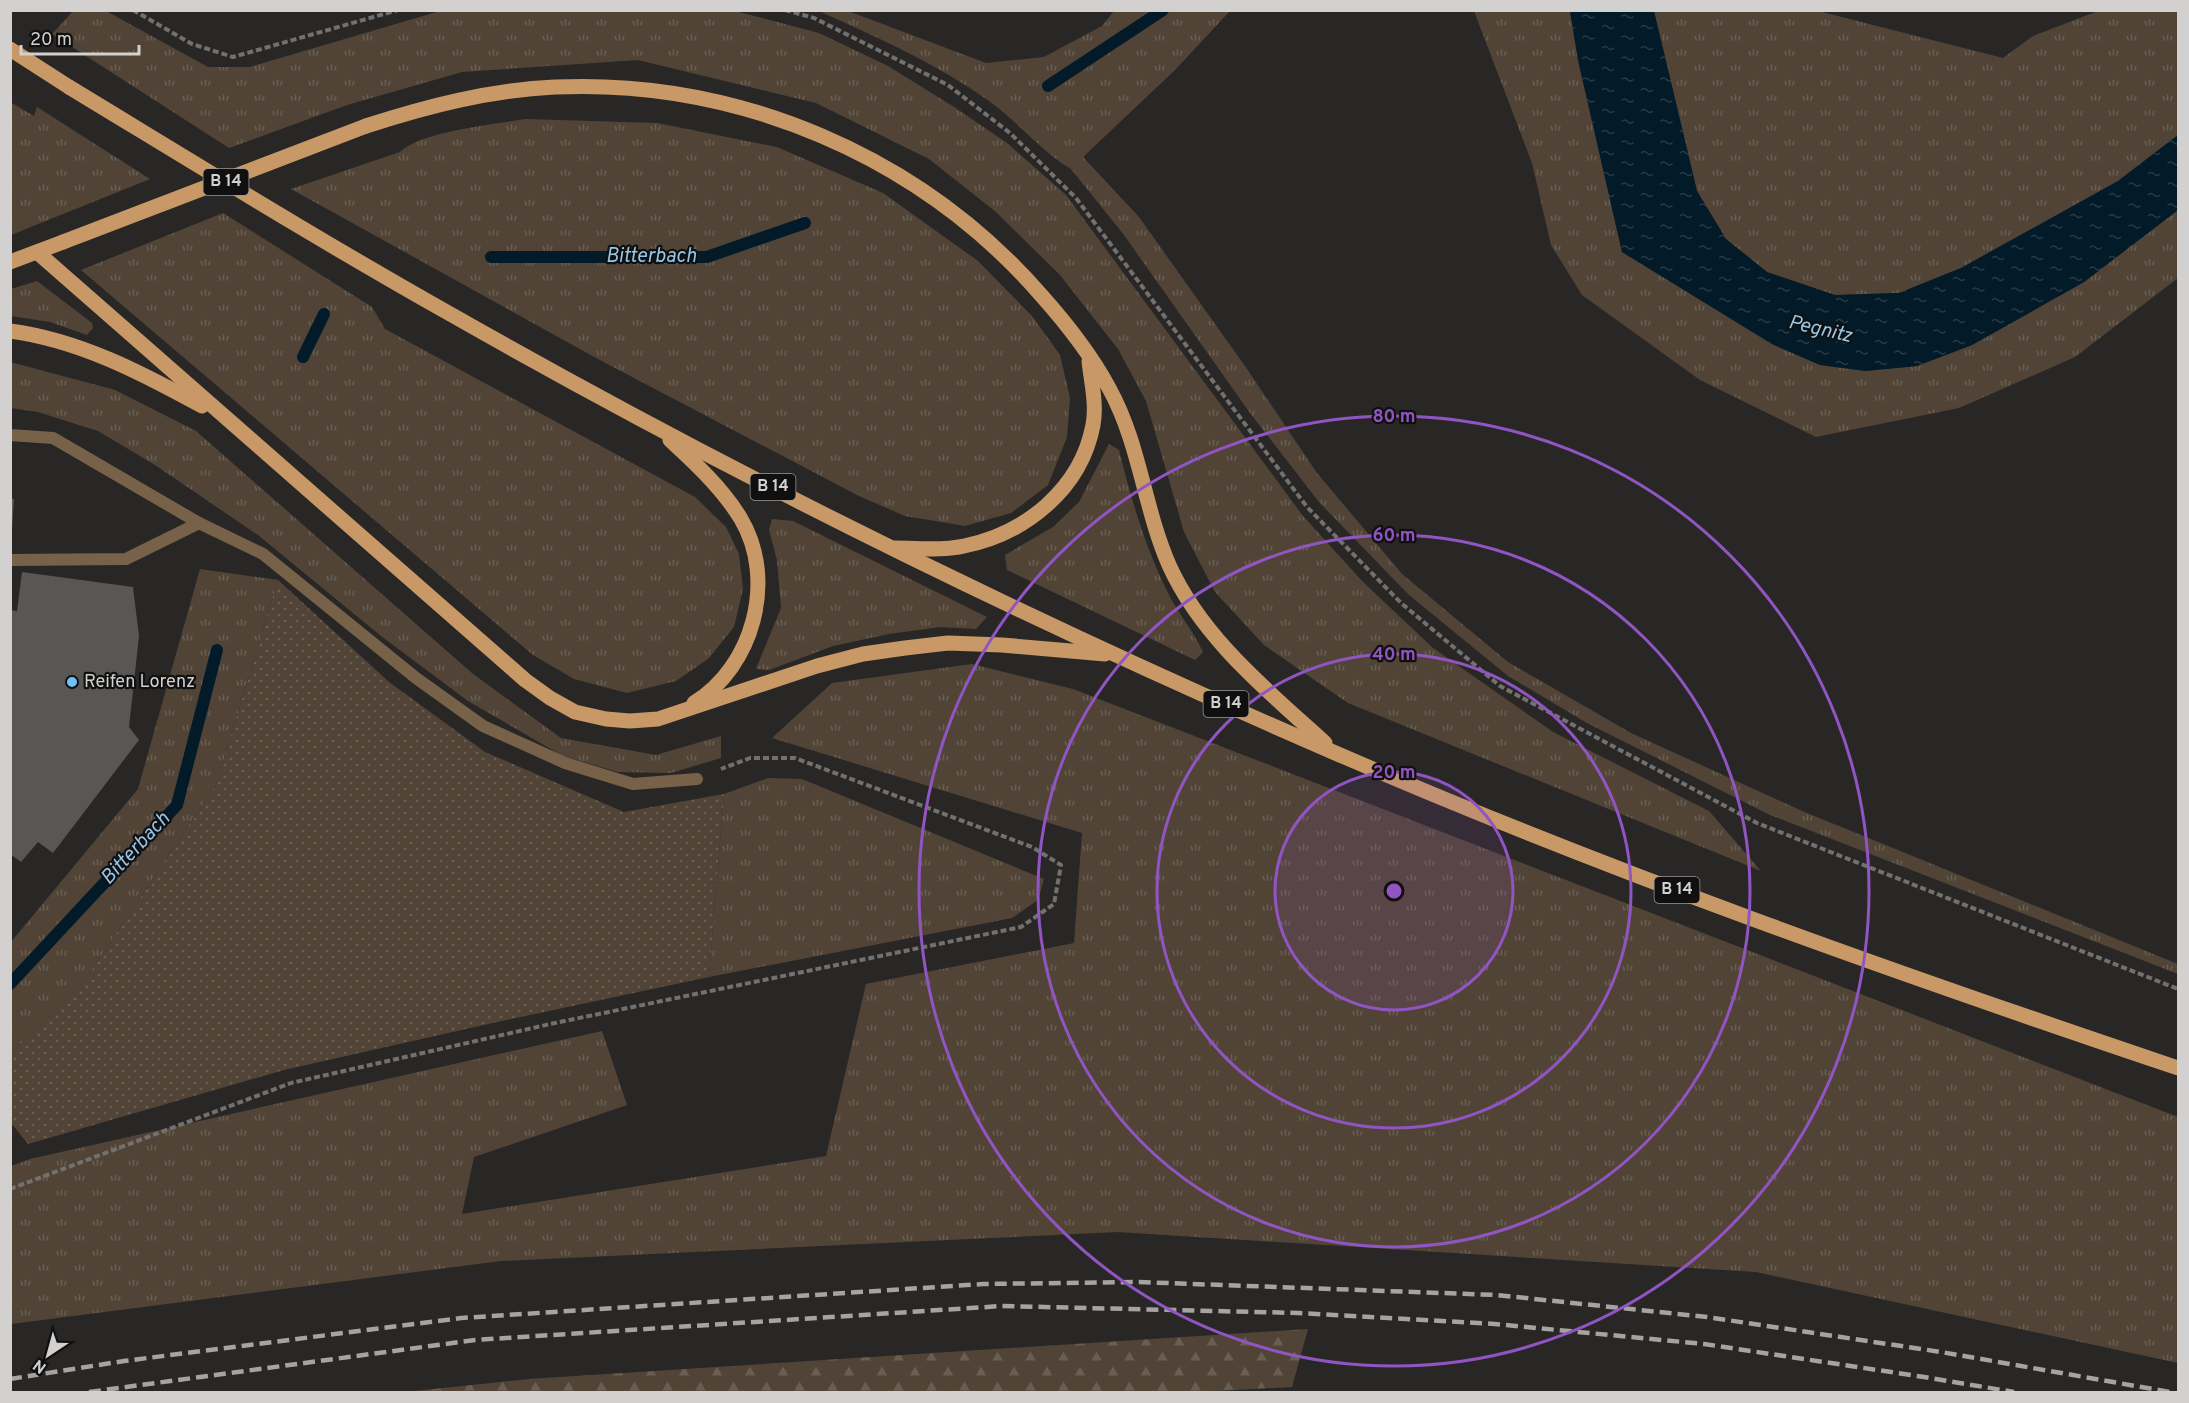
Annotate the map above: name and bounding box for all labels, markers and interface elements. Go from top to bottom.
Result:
scale bar [21,18,140,56]
text: 20 m [30,29,72,52]
road number: B 14 [204,169,248,195]
water label: Bitterbach [606,244,696,270]
water label: Pegnitz [1786,310,1856,350]
text: 80 m [1372,406,1416,429]
road number: B 14 [750,474,796,500]
text: 60 m [1372,525,1416,548]
text: 40 m [1372,644,1416,667]
place label: Reifen Lorenz [84,671,195,694]
marker: Reifen Lorenz [65,675,79,689]
road number: B 14 [1204,691,1248,717]
text: 20 m [1372,762,1416,785]
water label: Bitterbach [96,807,176,891]
road number: B 14 [1654,877,1700,903]
centre of rings [1384,881,1404,901]
north arrow [18,1325,78,1385]
text: N [30,1354,51,1377]

